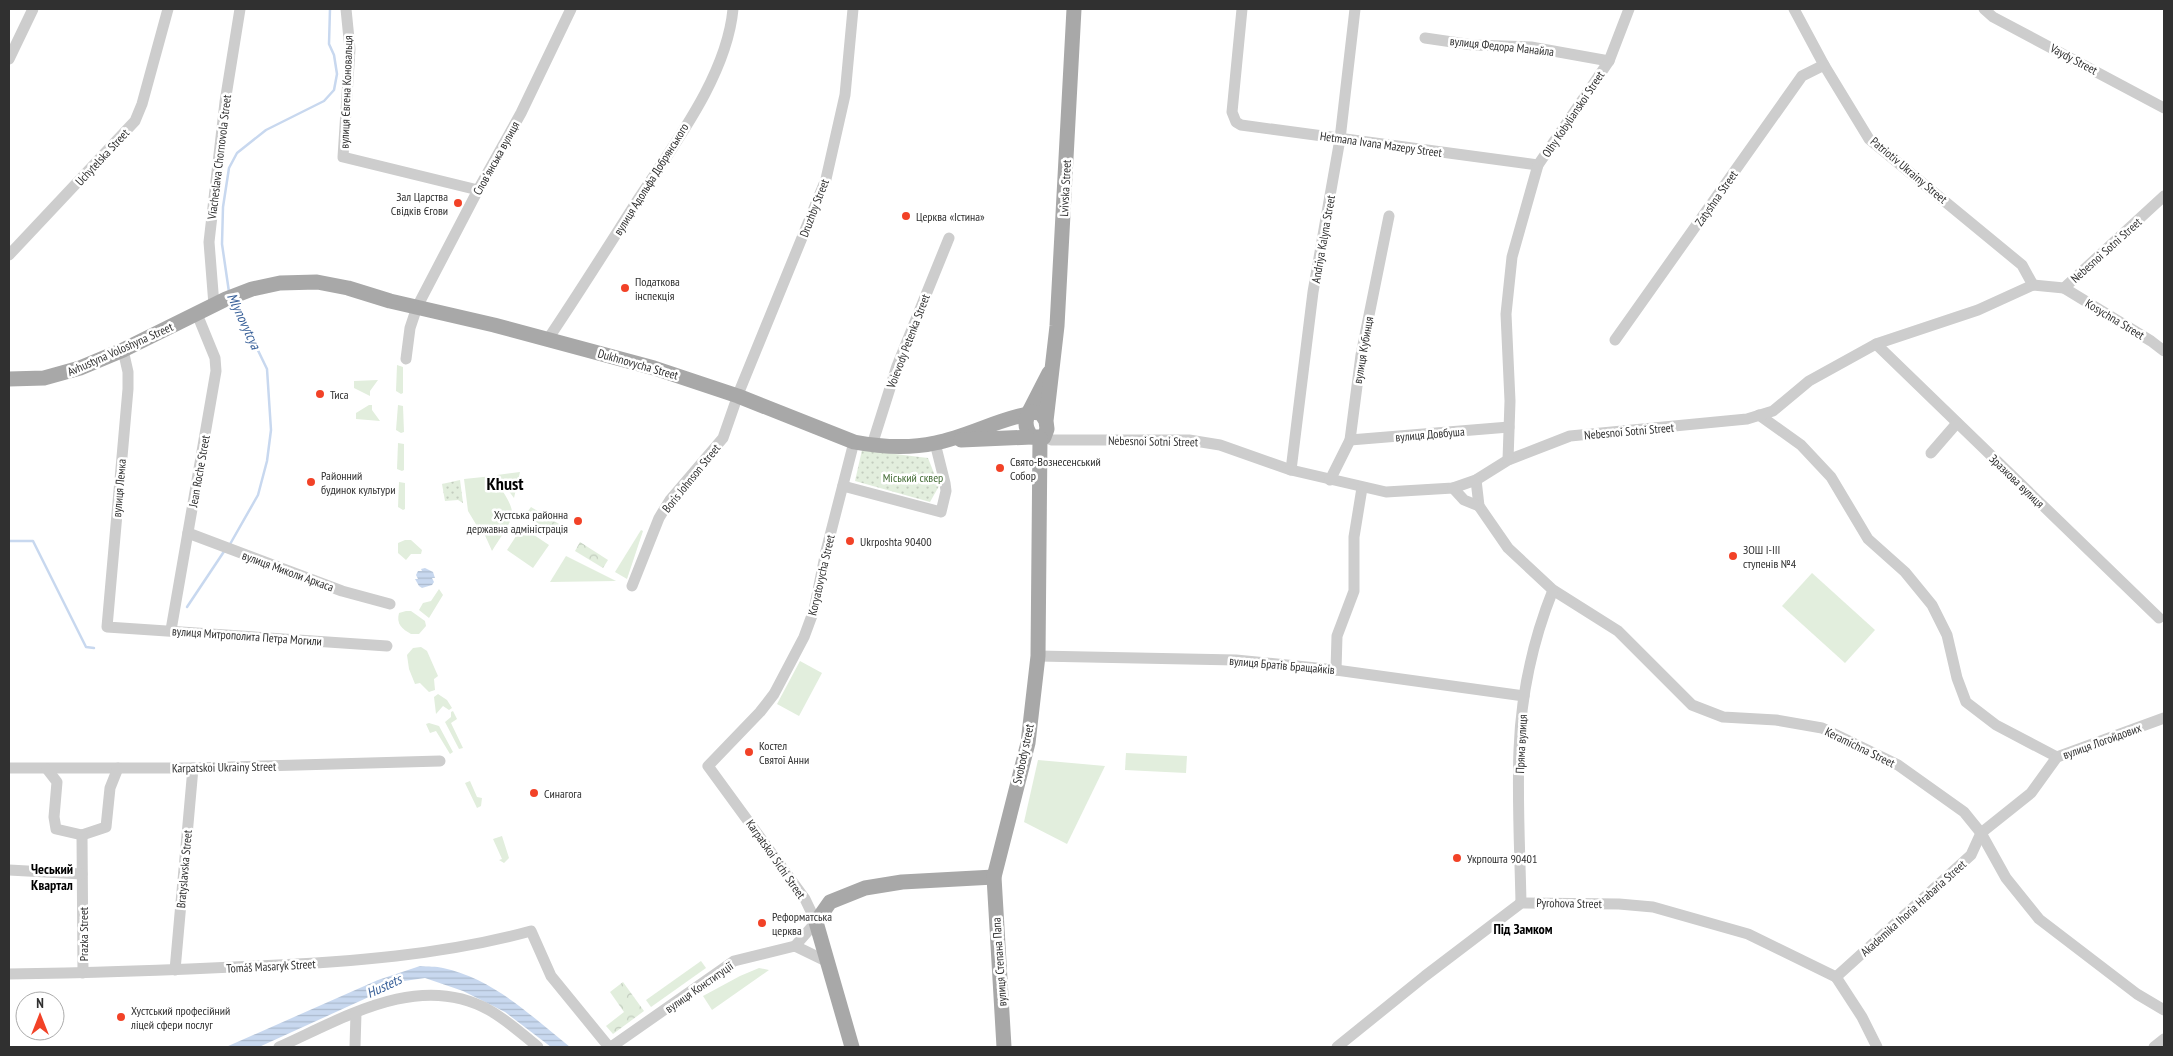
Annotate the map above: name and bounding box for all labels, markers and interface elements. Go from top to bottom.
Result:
street label: вулиця Федора Манайла [1449,33,1555,59]
street label: вулиця Євгена Коновальця [337,35,355,149]
street label: Vaydy Street [2047,40,2101,78]
street label: Olhy Kobylianskoi Street [1539,67,1608,160]
street label: Viacheslava Chornovola Street [204,93,234,221]
street label: Словʼянська вулиця [470,118,523,197]
street label: вулиця Адольфа Добрянського [610,120,692,238]
street label: Uchytelska Street [72,125,133,189]
street label: Hetmana Ivana Mazepy Street [1319,128,1444,160]
street label: Patriotiv Ukrainy Street [1868,134,1951,207]
street label: Lvivska Street [1056,159,1074,217]
street label: Zatyshna Street [1691,167,1741,229]
street label: Druzhby Street [796,176,832,239]
place label: Зал Царства Свідків Єгови [391,189,448,218]
street label: Andriya Kalyna Street [1308,193,1338,284]
marker: Зал Царства Свідків Єгови [452,197,464,209]
place label: Церква «Істина» [916,209,985,224]
marker: Церква «Істина» [900,210,912,222]
street label: Nebesnoi Sotni Street [2067,214,2145,286]
place label: Податкова інспекція [635,274,680,303]
marker: Податкова інспекція [619,282,631,294]
water label: Mlynovytcya [223,290,265,353]
street label: Voievody Petenka Street [883,291,933,391]
street label: Kosychna Street [2083,296,2148,343]
street label: вулиця Кубинця [1350,315,1376,385]
street label: Avhustyna Voloshyna Street [65,319,176,379]
street label: Dukhnovycha Street [596,345,681,383]
place label: Тиса [330,387,349,402]
marker: Тиса [314,388,326,400]
street label: Nebesnoi Sotni Street [1583,420,1675,442]
street label: вулиця Довбуша [1395,423,1465,444]
street label: Jean Roche Street [185,433,213,509]
street label: Nebesnoi Sotni Street [1108,433,1199,449]
street label: Boris Johnson Street [659,440,724,515]
street label: Зразкова вулиця [1986,451,2048,511]
place label: Свято-Вознесенський Собор [1010,454,1101,483]
street label: вулиця Лемка [109,458,129,518]
marker: Свято-Вознесенський Собор [994,462,1006,474]
place label: Районний будинок культури [321,468,395,497]
park label: Міський сквер [883,470,943,485]
district label: Khust [487,472,524,495]
marker: Районний будинок культури [305,476,317,488]
place label: Хустська районна державна адміністрація [467,507,568,536]
marker: Хустська районна державна адміністрація [572,515,584,527]
street label: Koryatovycha Street [804,532,838,617]
place label: Ukrposhta 90400 [860,534,932,549]
marker: Ukrposhta 90400 [844,535,856,547]
place label: ЗОШ І-ІІІ ступенів №4 [1743,542,1797,571]
street label: вулиця Миколи Аркаса [240,547,336,595]
marker: ЗОШ І-ІІІ ступенів №4 [1727,550,1739,562]
street label: вулиця Митрополита Петра Могили [172,623,322,649]
street label: вулиця Братів Бращайків [1229,653,1336,677]
street label: Пряма вулиця [1512,714,1530,774]
street label: вулиця Логойдових [2061,720,2143,762]
street label: Svobody street [1009,722,1037,785]
street label: Keramichna Street [1823,724,1898,771]
place label: Костел Святої Анни [759,738,809,767]
marker: Костел Святої Анни [743,746,755,758]
street label: Karpatskoi Ukrainy Street [172,759,277,775]
place label: Синагога [544,786,582,801]
marker: Синагога [528,787,540,799]
street label: Karpatskoi Sichi Street [743,816,809,902]
street label: Bratyslavska Street [173,828,195,909]
place label: Укрпошта 90401 [1467,851,1537,866]
marker: Укрпошта 90401 [1451,852,1463,864]
street label: Akademika Ihoria Hrabaria Street [1857,856,1969,959]
district label: Чеський Квартал [31,860,73,894]
street label: Pyrohova Street [1536,895,1603,911]
street label: Prazka Street [76,906,91,961]
place label: Реформатська церква [772,909,832,938]
marker: Реформатська церква [756,917,768,929]
street label: вулиця Степана Папа [988,917,1010,1007]
district label: Під Замком [1493,920,1553,938]
street label: Tomáš Masaryk Street [226,956,317,976]
street label: вулиця Конституції [662,958,736,1016]
water label: Hustets [364,970,405,1002]
north arrow [15,991,65,1041]
text: N [36,994,44,1012]
place label: Хустський професійний ліцей сфери послуг [130,1003,230,1032]
marker: Хустський професійний ліцей сфери послуг [115,1011,127,1023]

